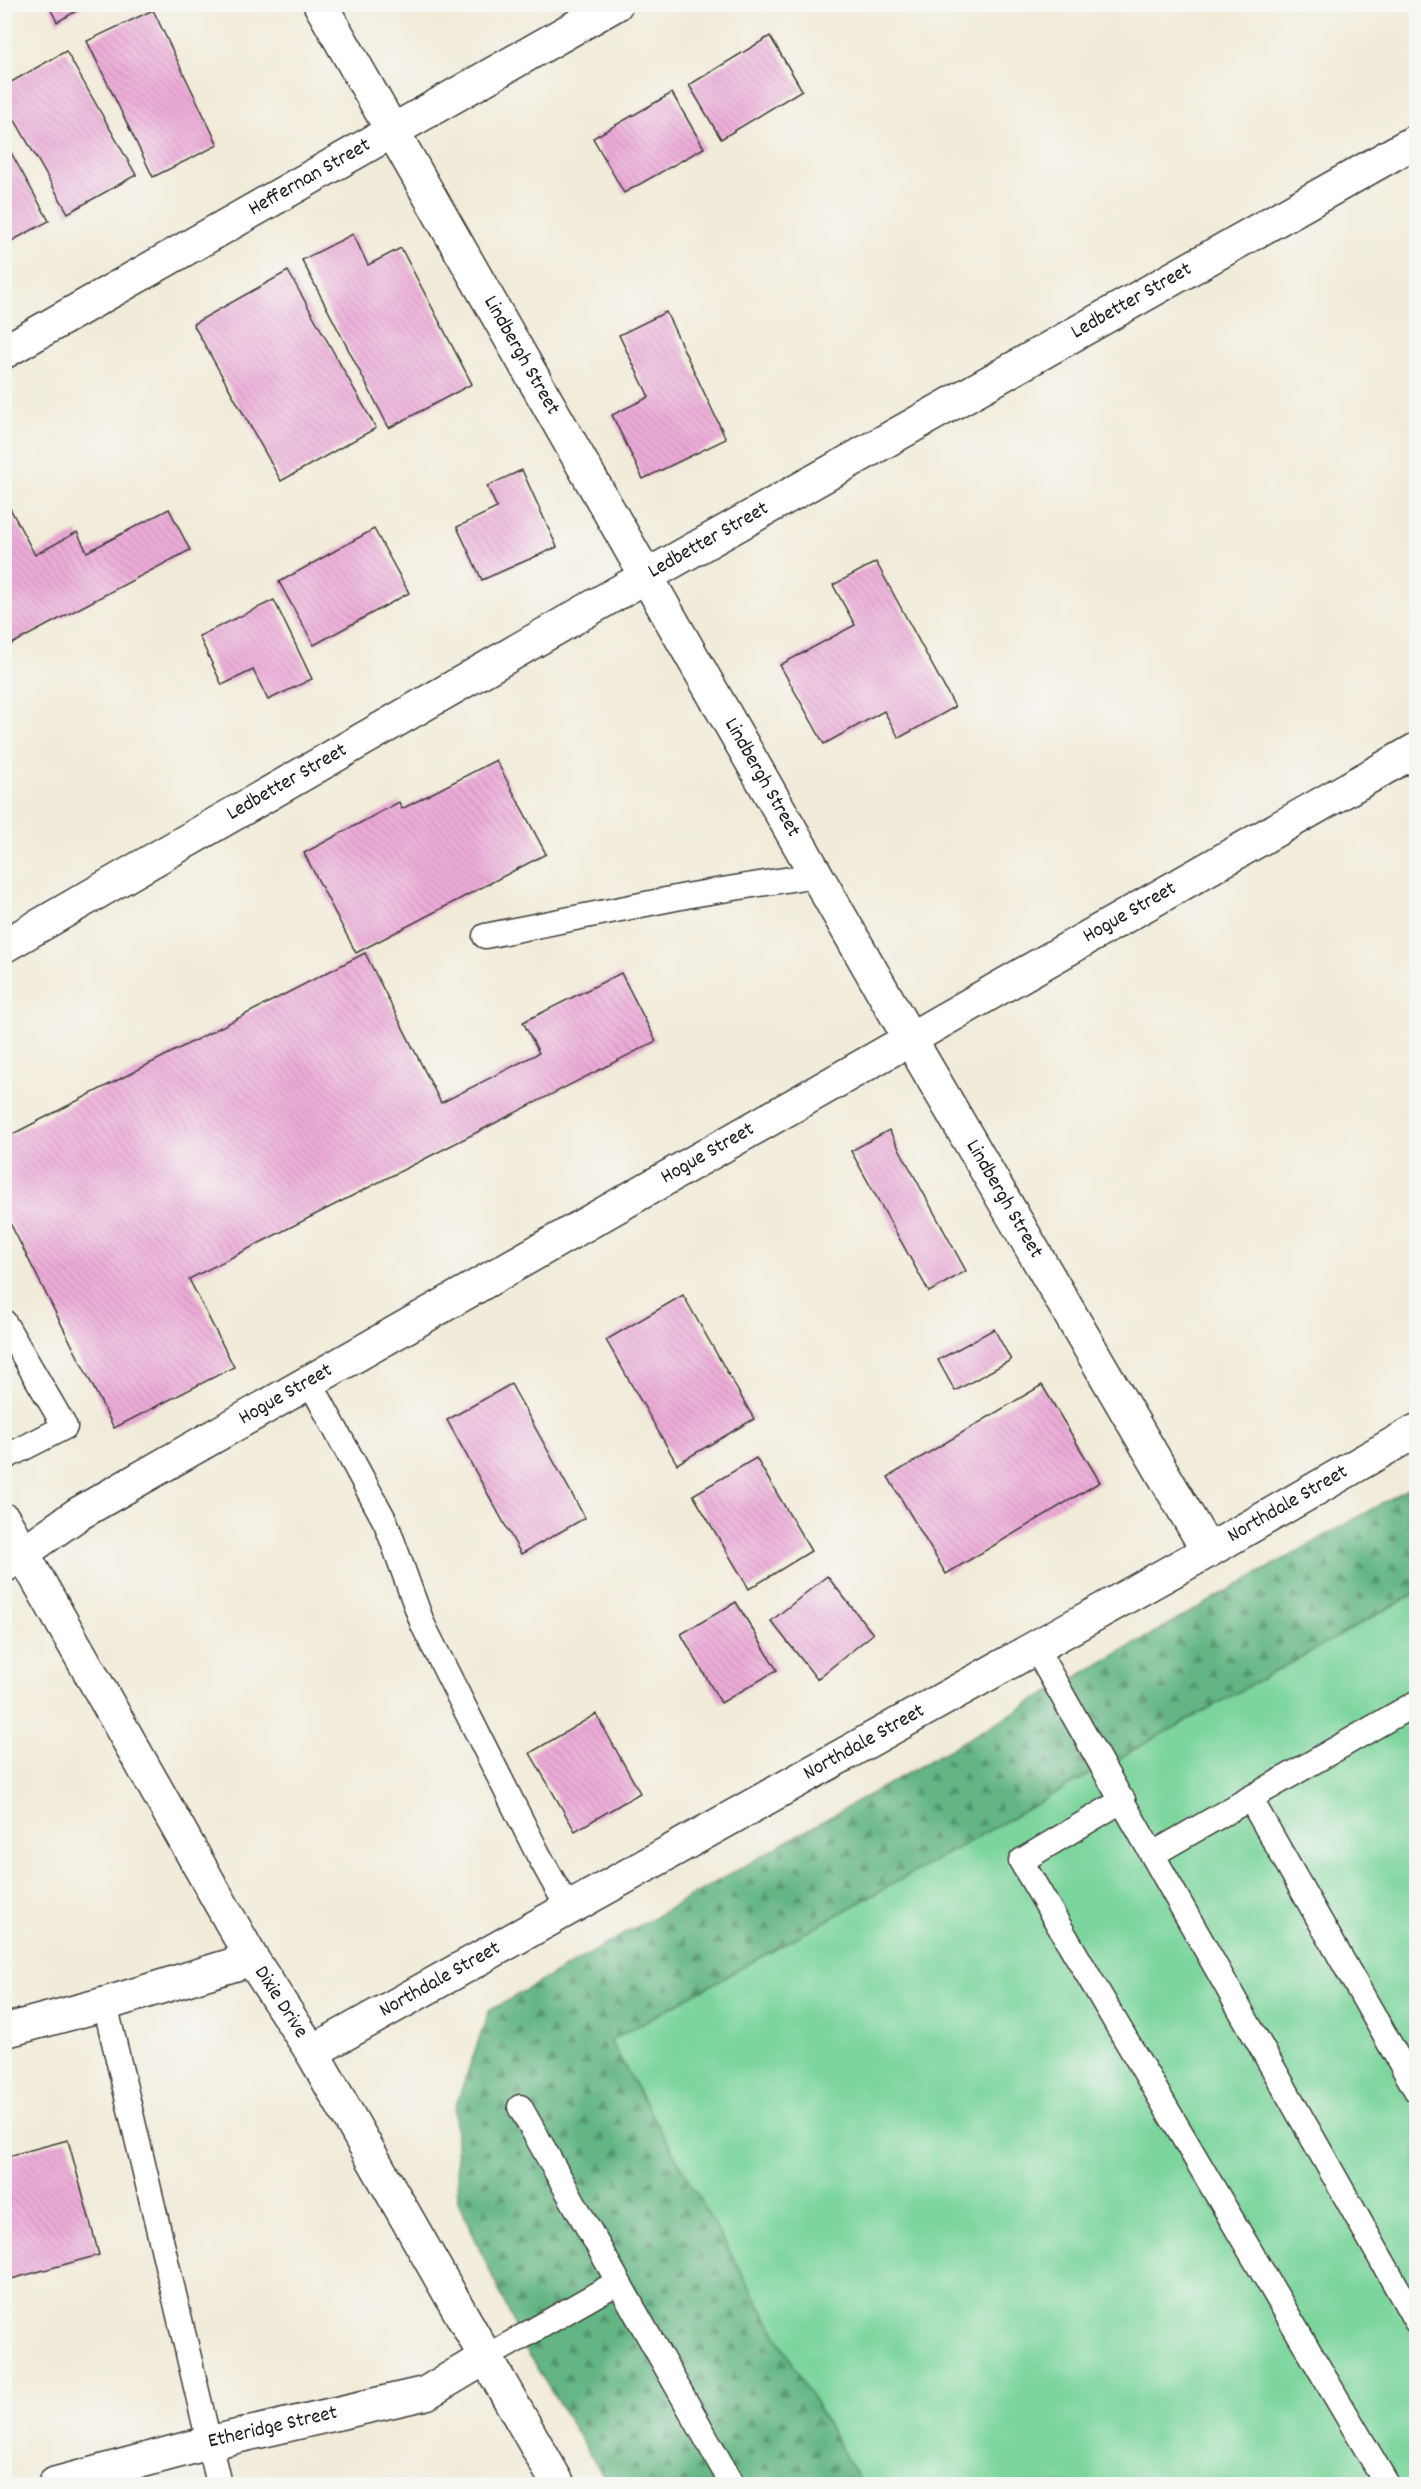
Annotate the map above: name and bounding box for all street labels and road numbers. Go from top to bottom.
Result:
street label: Heffernan Street [243,131,377,225]
street label: Ledbetter Street [1066,255,1198,348]
street label: Lindbergh Street [475,291,567,421]
street label: Ledbetter Street [643,495,775,587]
street label: Lindbergh Street [715,713,807,843]
street label: Ledbetter Street [222,736,353,829]
street label: Hogue Street [1078,874,1183,952]
street label: Hogue Street [656,1115,761,1193]
street label: Lindbergh Street [957,1134,1050,1265]
street label: Hogue Street [234,1356,339,1434]
street label: Northdale Street [1222,1458,1354,1551]
street label: Northdale Street [798,1697,931,1789]
street label: Northdale Street [374,1934,507,2026]
street label: Dixie Drive [246,1960,315,2045]
street label: Etheridge Street [205,2399,341,2457]

